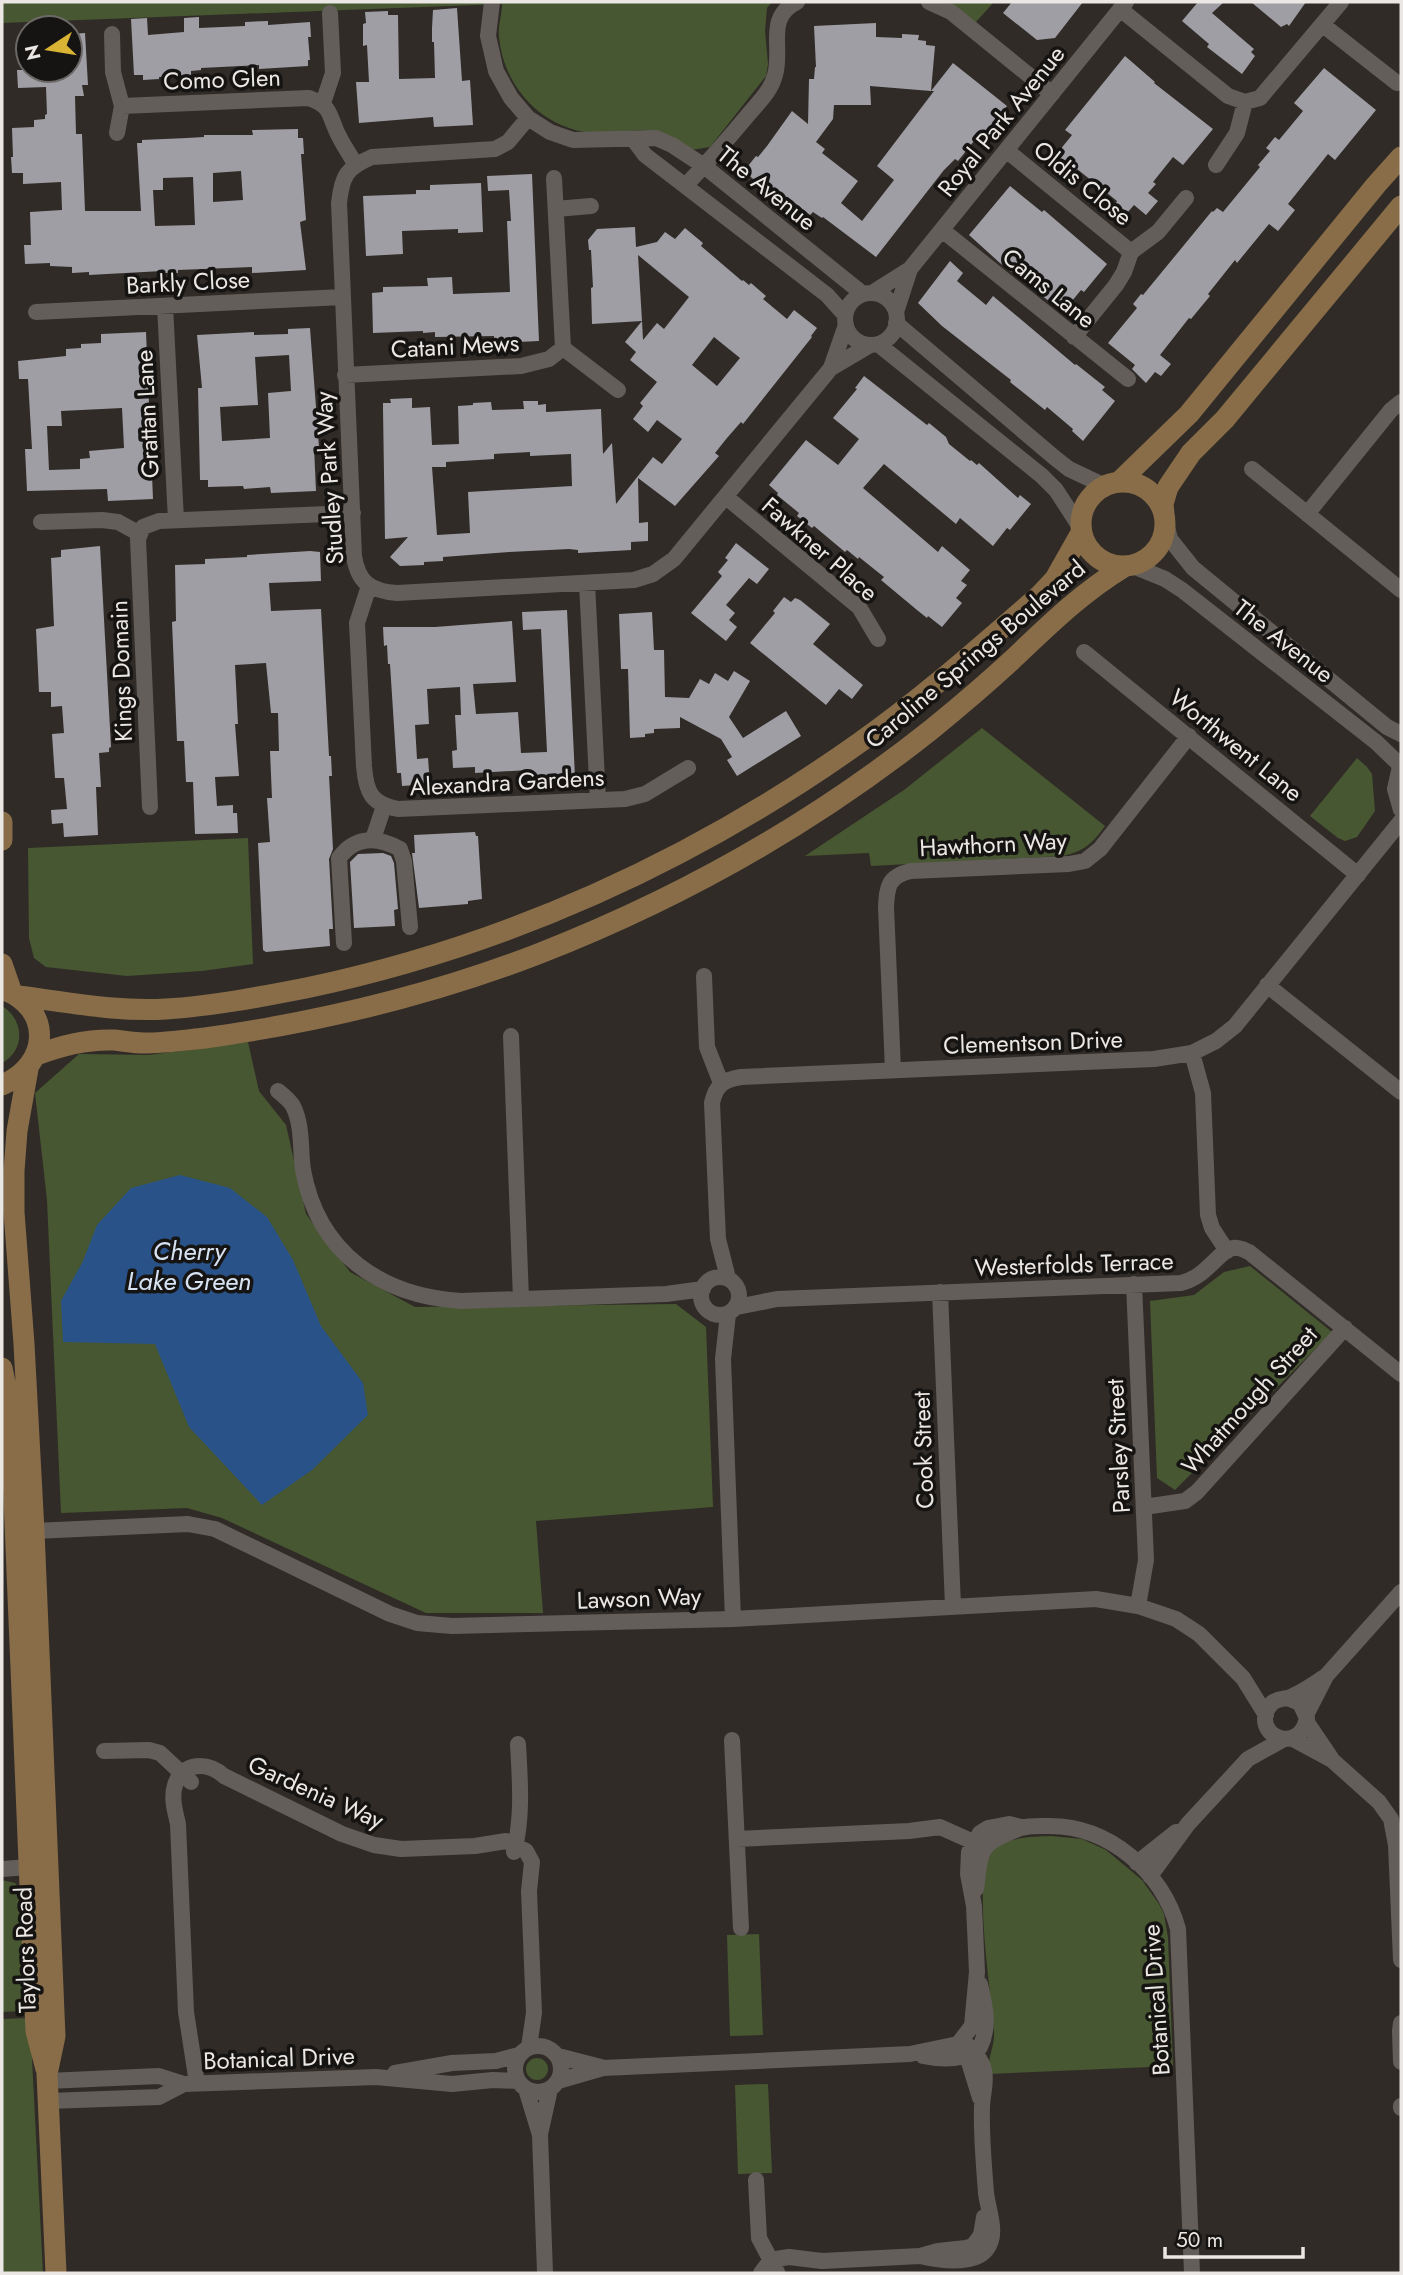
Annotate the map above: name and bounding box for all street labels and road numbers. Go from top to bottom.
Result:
street label: Royal Park Avenue [929,38,1073,204]
street label: Como Glen [163,59,281,99]
street label: Oldis Close [1026,132,1140,234]
street label: The Avenue [710,137,824,239]
street label: Cams Lane [995,240,1103,336]
street label: Barkly Close [125,261,251,303]
street label: Catani Mews [390,325,520,367]
street label: Grattan Lane [126,349,168,479]
street label: Studley Park Way [305,390,353,566]
street label: Fawkner Place [754,489,886,609]
street label: Caroline Springs Boulevard [857,551,1093,757]
street label: The Avenue [1227,591,1341,691]
street label: Kings Domain [101,600,141,742]
street label: Worthwent Lane [1162,680,1310,810]
street label: Alexandra Gardens [409,759,605,805]
street label: Hawthorn Way [918,823,1068,865]
street label: Clementson Drive [943,1021,1123,1063]
street label: Westerfolds Terrace [974,1243,1174,1285]
street label: Whatmough Street [1173,1318,1325,1482]
street label: Parsley Street [1097,1378,1139,1514]
street label: Cook Street [903,1390,943,1509]
street label: Lawson Way [576,1578,702,1618]
street label: Gardenia Way [242,1746,390,1838]
street label: Taylors Road [5,1886,45,2014]
street label: Botanical Drive [1133,1923,1179,2077]
street label: Botanical Drive [203,2038,355,2078]

